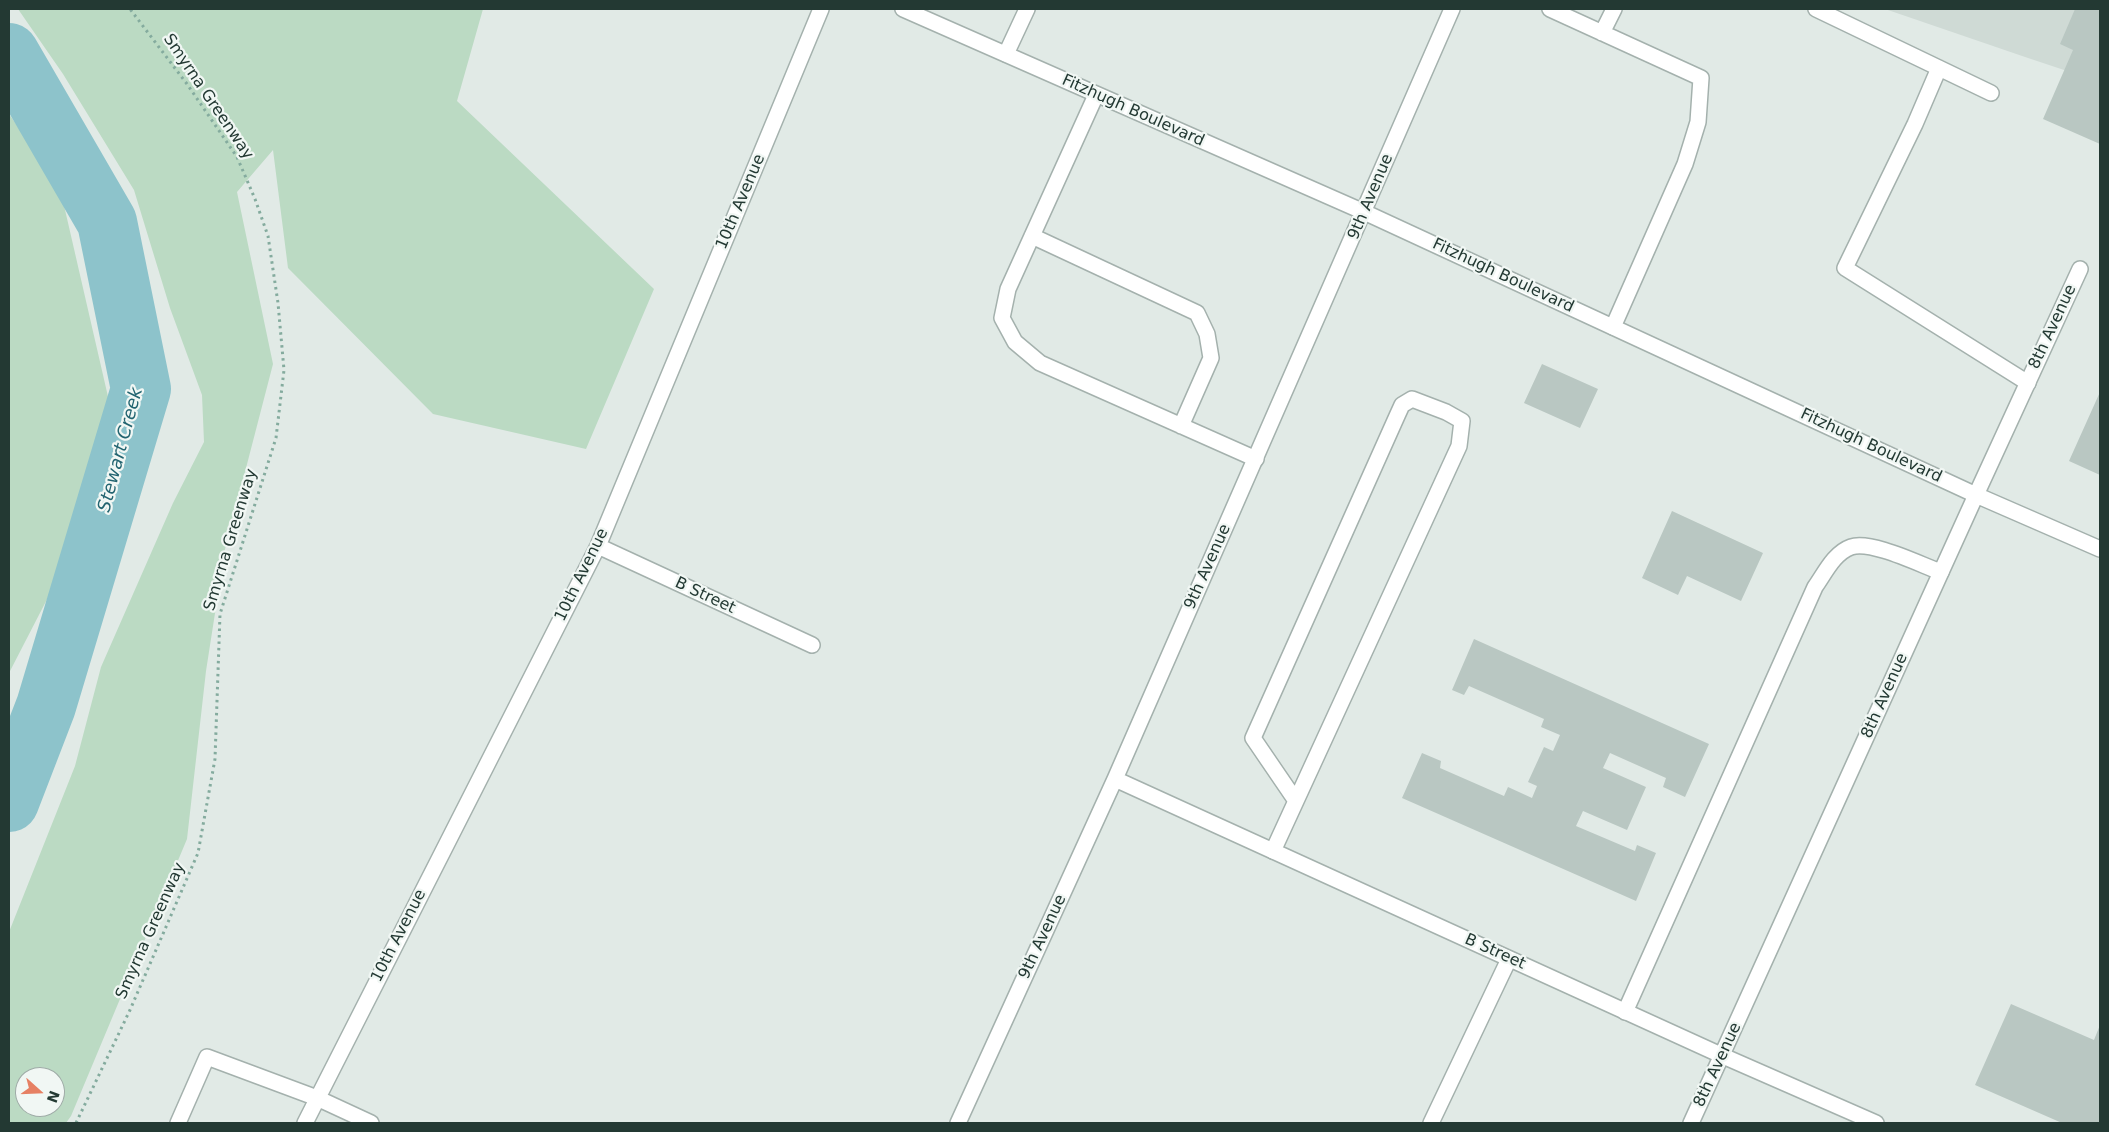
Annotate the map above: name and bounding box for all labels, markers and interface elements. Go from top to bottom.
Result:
street label: Smyrna Greenway [159,31,257,163]
street label: Fitzhugh Boulevard [1059,71,1207,151]
street label: 9th Avenue [1344,151,1398,243]
street label: 10th Avenue [712,152,770,252]
street label: Fitzhugh Boulevard [1429,235,1577,317]
street label: 8th Avenue [2025,282,2081,372]
water label: Stewart Creek [94,385,148,515]
street label: Fitzhugh Boulevard [1797,405,1945,487]
street label: Smyrna Greenway [200,467,262,613]
street label: 9th Avenue [1181,521,1235,613]
street label: 10th Avenue [551,525,613,625]
street label: B Street [672,574,738,618]
street label: 8th Avenue [1858,650,1912,742]
street label: Smyrna Greenway [112,860,190,1002]
street label: 10th Avenue [367,887,431,985]
street label: 9th Avenue [1015,892,1071,982]
street label: B Street [1462,930,1528,974]
street label: 8th Avenue [1690,1020,1746,1110]
north arrow [15,1067,65,1117]
text: N [44,1089,63,1105]

